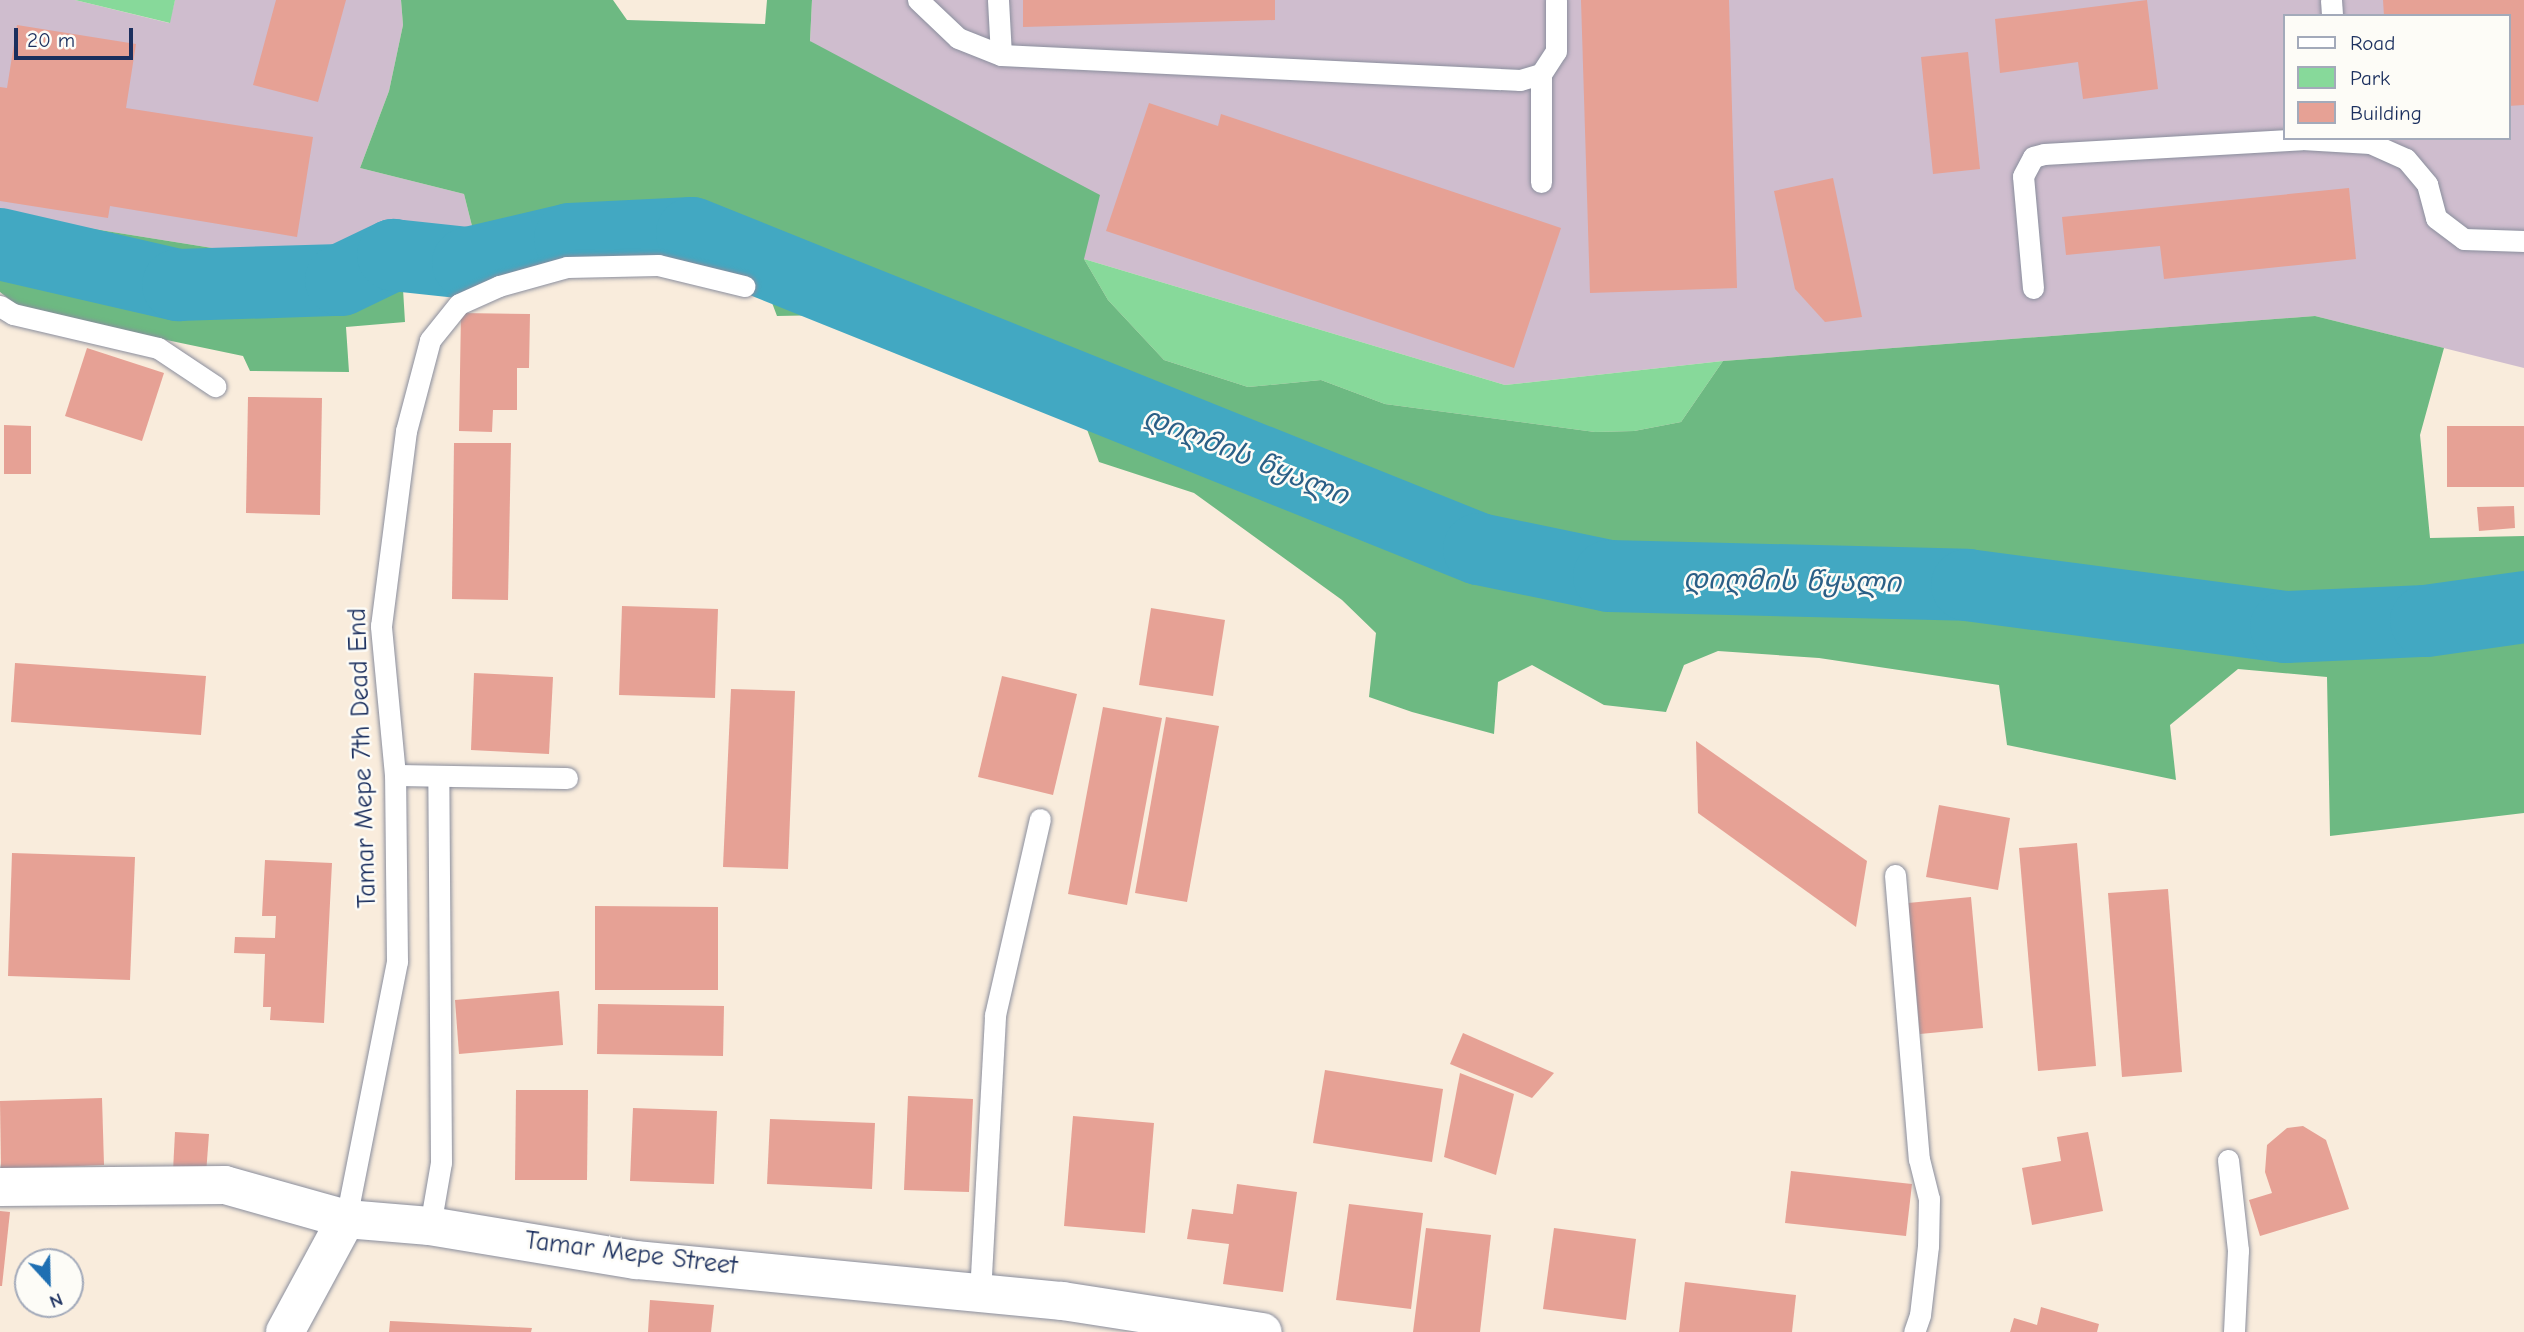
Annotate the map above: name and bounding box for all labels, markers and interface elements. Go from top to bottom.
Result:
scale bar [18,14,136,58]
legend [2282,14,2510,140]
text: 20 m [27,28,75,52]
text: Road [2350,31,2395,55]
text: Park [2350,66,2390,90]
text: Building [2350,101,2422,125]
water label: დიღმის წყალი [1139,400,1353,512]
water label: დიღმის წყალი [1683,562,1901,600]
street label: Tamar Mepe 7th Dead End [342,607,384,909]
street label: Tamar Mepe Street [523,1225,739,1283]
north arrow [14,1248,84,1318]
text: N [46,1288,66,1313]

